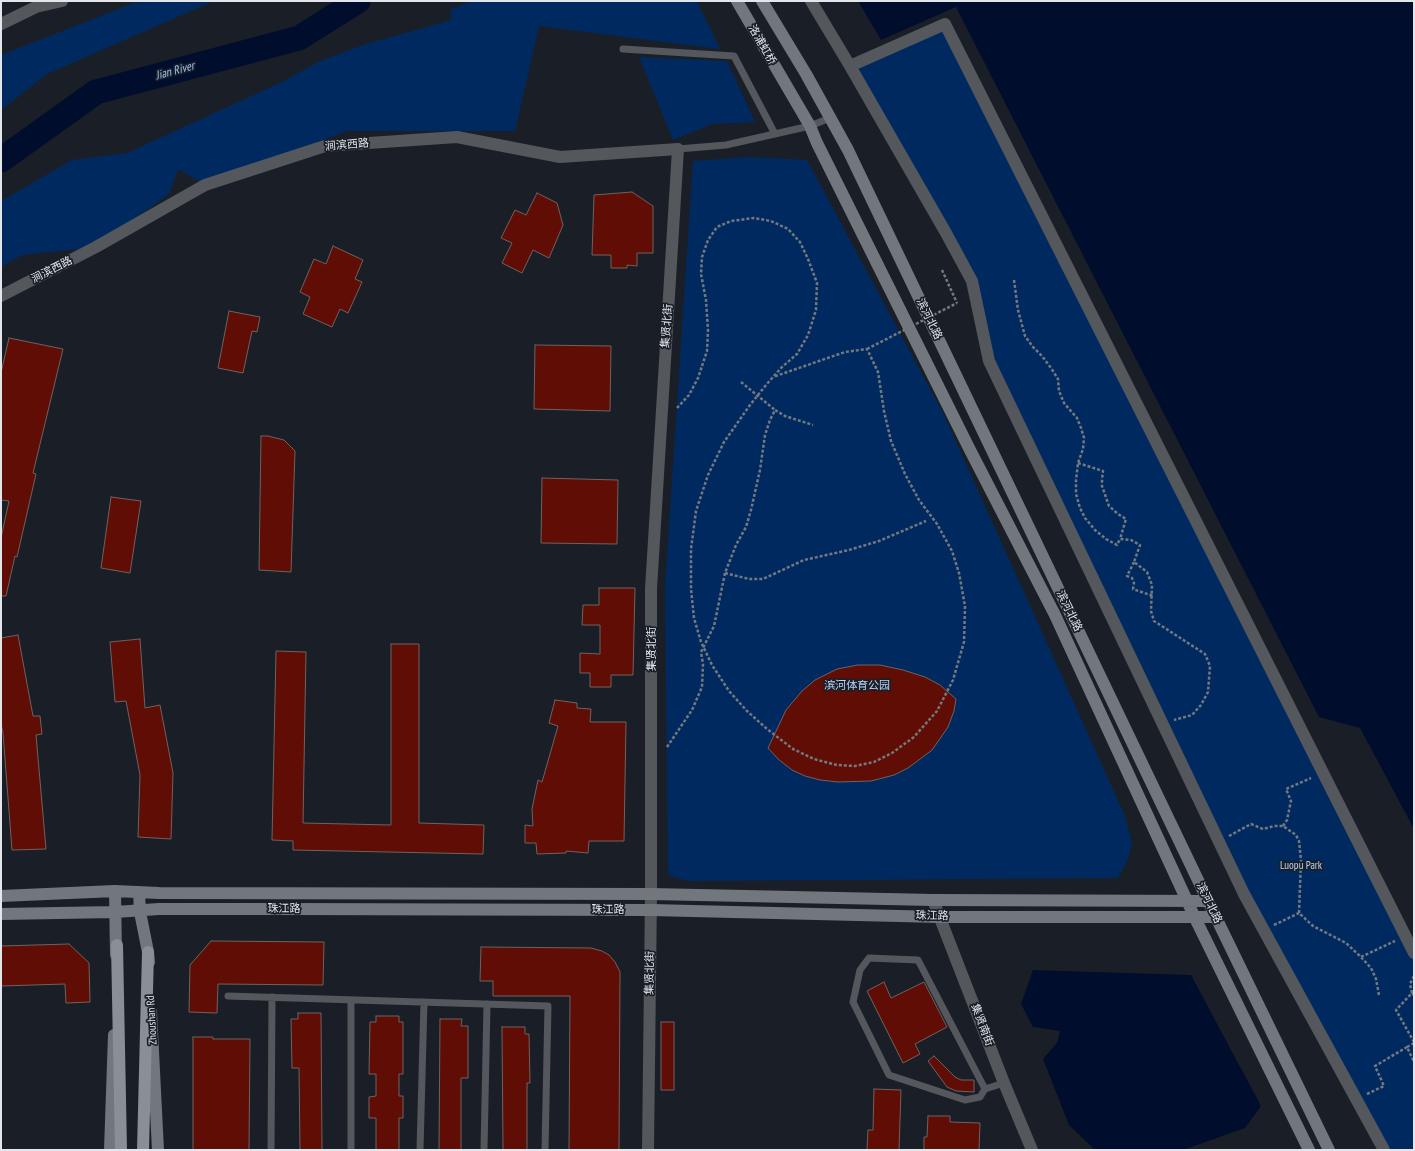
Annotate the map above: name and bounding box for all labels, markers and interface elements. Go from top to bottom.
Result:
street label: 洛浦虹桥 [745,23,779,67]
water label: Jian River [154,59,196,83]
street label: 涧滨西路 [325,137,369,153]
street label: 涧滨西路 [29,254,75,286]
street label: 滨河北路 [913,296,945,342]
street label: 集贤北街 [659,304,675,348]
street label: 滨河北路 [1053,588,1085,634]
street label: 集贤北街 [645,627,659,671]
park label: 滨河体育公园 [824,679,890,693]
park label: Luopu Park [1280,859,1322,873]
street label: 滨河北路 [1193,880,1225,926]
street label: 珠江路 [268,902,300,916]
street label: 珠江路 [592,903,624,917]
street label: 珠江路 [915,909,949,923]
street label: 集贤北街 [643,951,657,995]
street label: Zhoushan Rd [144,995,160,1045]
street label: 集贤南街 [968,1002,996,1048]

